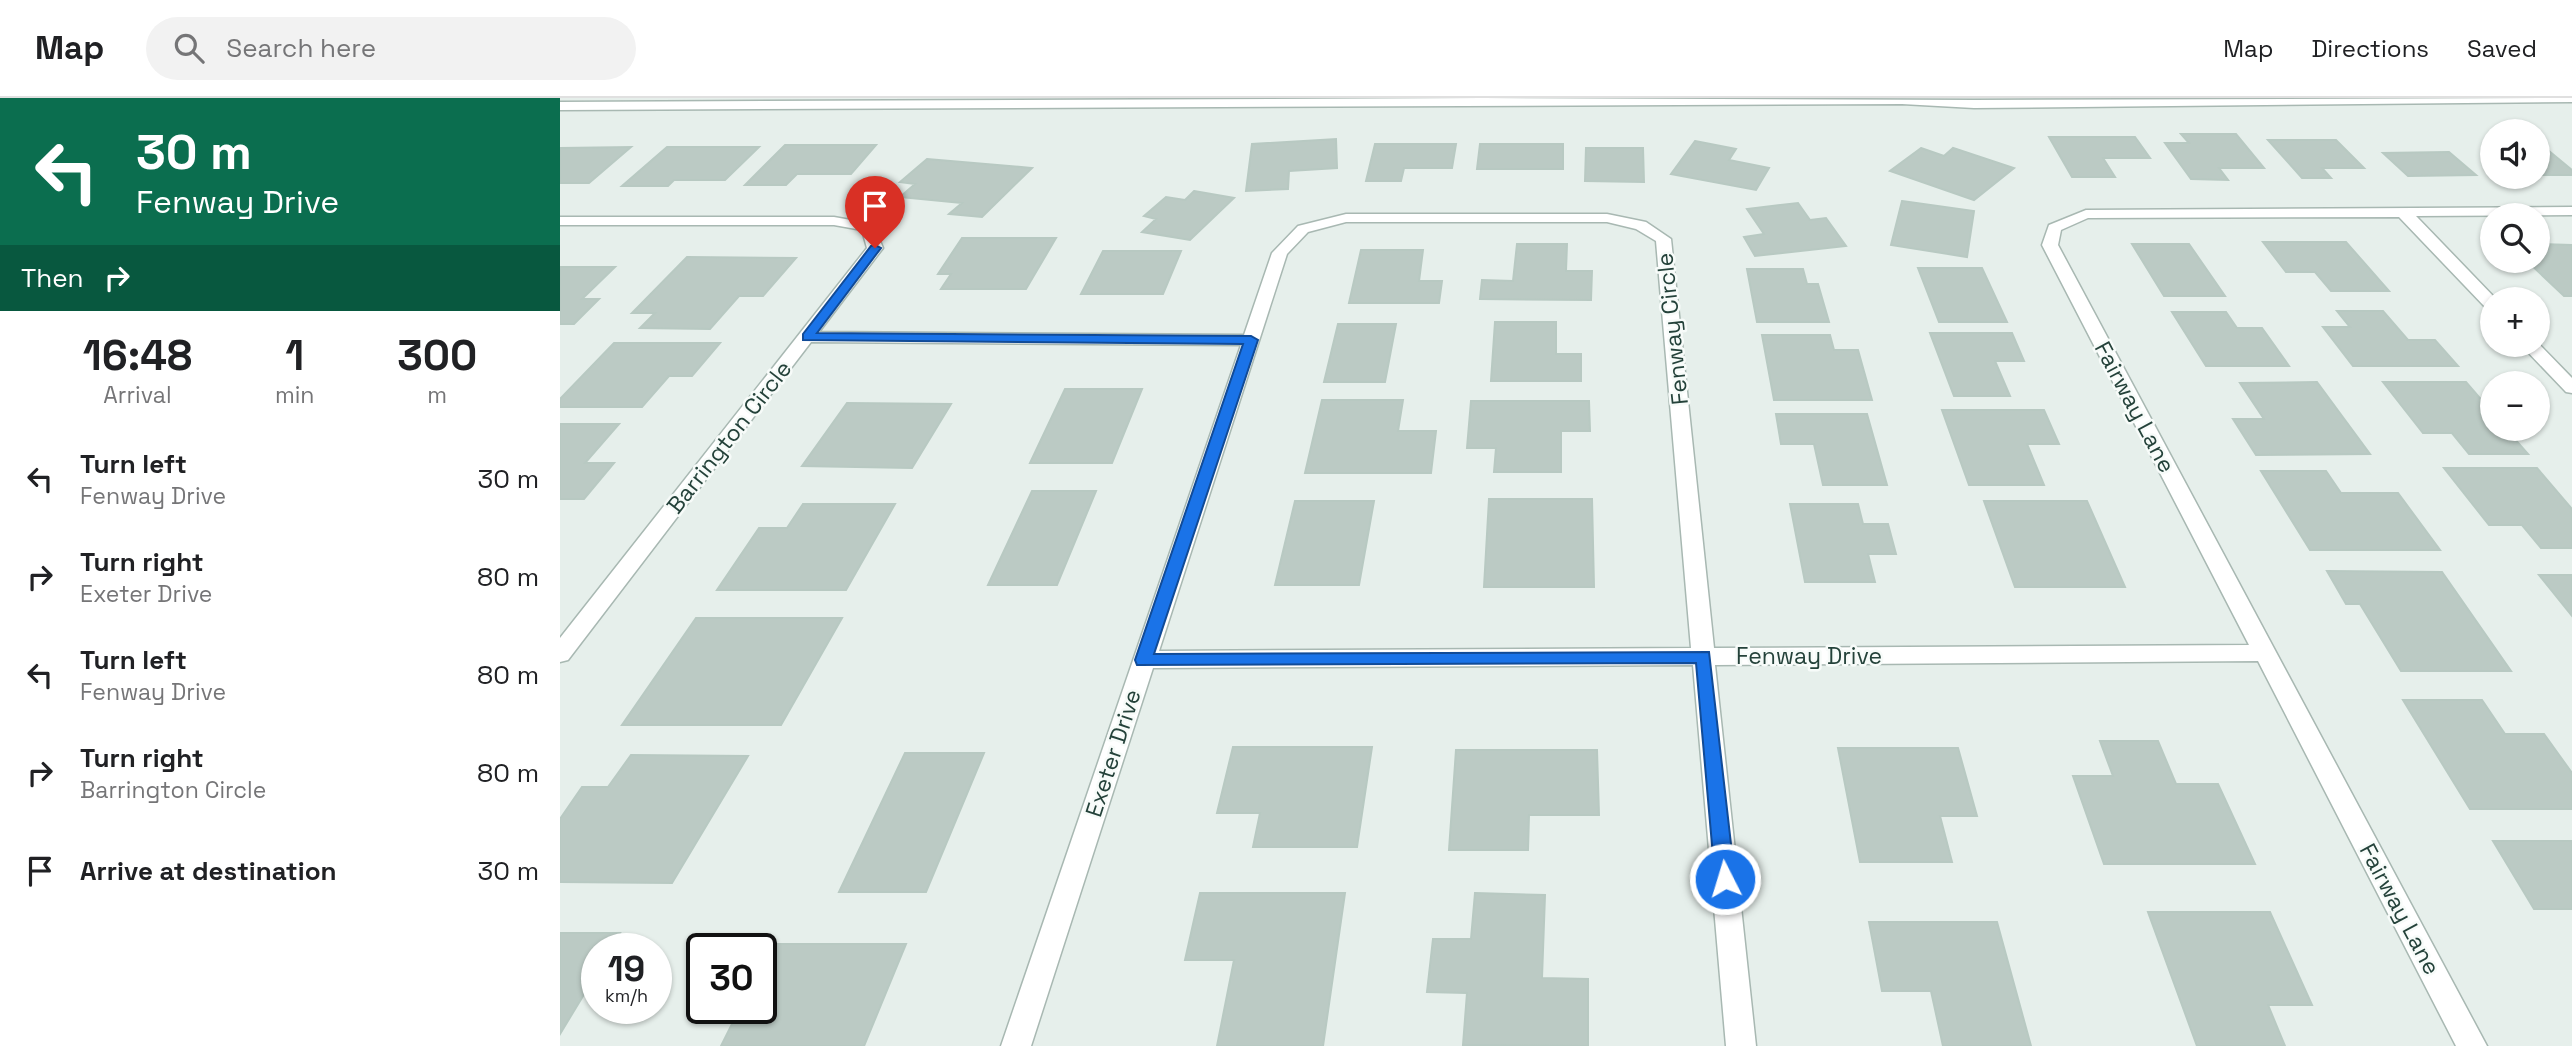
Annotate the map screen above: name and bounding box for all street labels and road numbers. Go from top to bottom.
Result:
street label: Fenway Circle [1649,251,1695,407]
street label: Fairway Lane [2088,336,2182,478]
street label: Barrington Circle [660,354,798,520]
street label: Fenway Drive [1736,641,1882,671]
street label: Exeter Drive [1078,685,1148,821]
street label: Fairway Lane [2353,838,2447,980]

